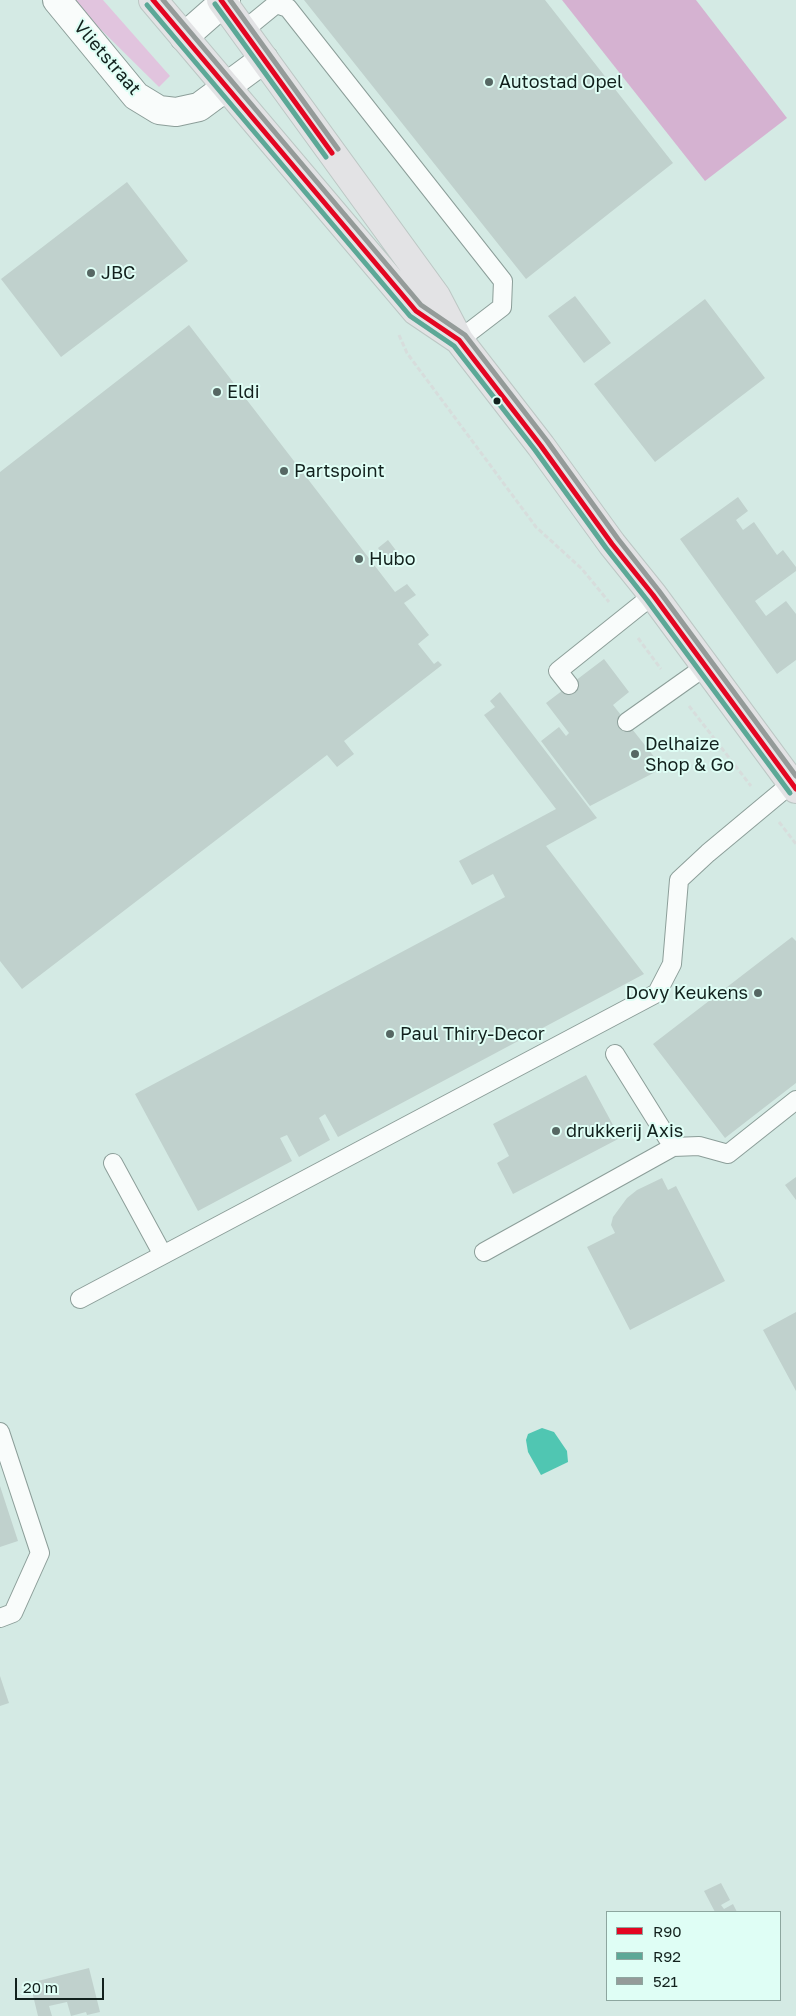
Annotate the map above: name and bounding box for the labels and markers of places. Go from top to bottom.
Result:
place label: Autostad Opel [499,71,623,93]
marker: Autostad Opel [483,76,495,88]
place label: JBC [101,262,135,284]
marker: JBC [85,267,97,279]
place label: Eldi [227,381,259,403]
marker: Eldi [211,386,223,398]
unlabelled marker [492,396,502,406]
place label: Partspoint [294,460,385,482]
marker: Partspoint [278,465,290,477]
place label: Hubo [369,548,415,570]
marker: Hubo [353,553,365,565]
place label: Delhaize Shop & Go [645,733,734,776]
marker: Delhaize Shop & Go [629,748,641,760]
place label: Dovy Keukens [626,982,748,1004]
marker: Dovy Keukens [752,987,764,999]
place label: Paul Thiry-Decor [400,1023,545,1045]
marker: Paul Thiry-Decor [384,1028,396,1040]
place label: drukkerij Axis [566,1120,683,1142]
marker: drukkerij Axis [550,1125,562,1137]

